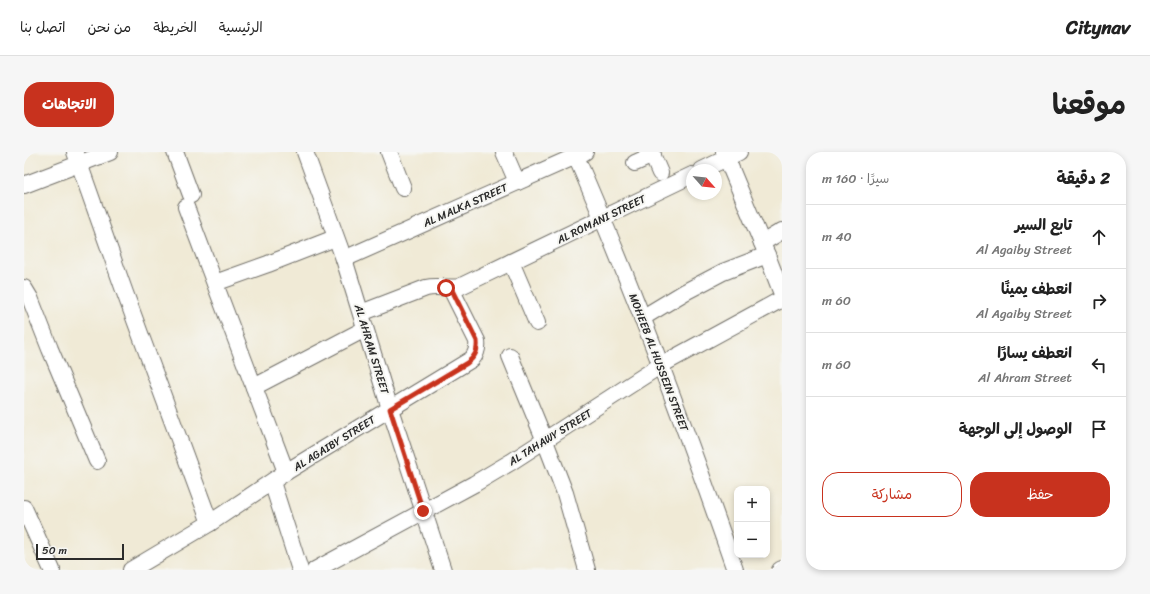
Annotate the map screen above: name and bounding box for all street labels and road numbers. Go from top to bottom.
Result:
street label: AL MALKA STREET [419,178,511,233]
street label: AL ROMANI STREET [553,189,650,250]
street label: MOHEEB AL HUSSEIN STREET [623,290,694,434]
street label: AL AHRAM STREET [349,301,395,397]
street label: AL TAHAWY STREET [504,404,596,471]
street label: AL AGAIBY STREET [289,410,380,477]

